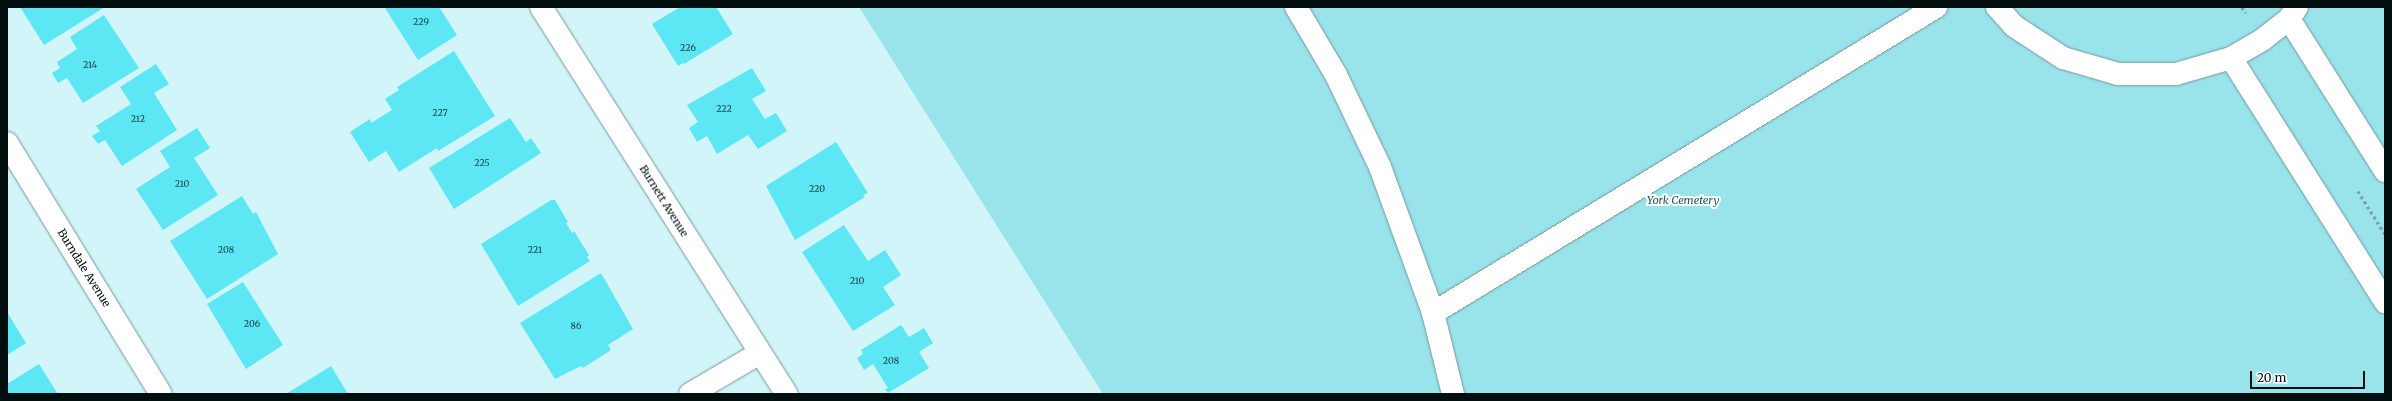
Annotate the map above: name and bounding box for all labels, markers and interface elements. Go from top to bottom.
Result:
house number: 229 [413,17,429,27]
house number: 226 [680,43,696,53]
house number: 214 [83,60,97,70]
house number: 222 [716,104,732,114]
house number: 227 [432,108,448,118]
house number: 212 [131,114,145,124]
house number: 225 [474,158,490,168]
street label: Burnett Avenue [637,163,691,239]
house number: 210 [175,179,189,189]
house number: 220 [809,184,825,194]
park label: York Cemetery [1647,193,1719,207]
street label: Burndale Avenue [55,227,113,309]
house number: 208 [218,245,234,255]
house number: 221 [528,245,542,255]
house number: 210 [850,276,864,286]
house number: 206 [244,319,260,329]
house number: 86 [571,321,581,331]
house number: 208 [883,356,899,366]
scale bar [2252,363,2367,389]
text: 20 m [2257,370,2286,385]

